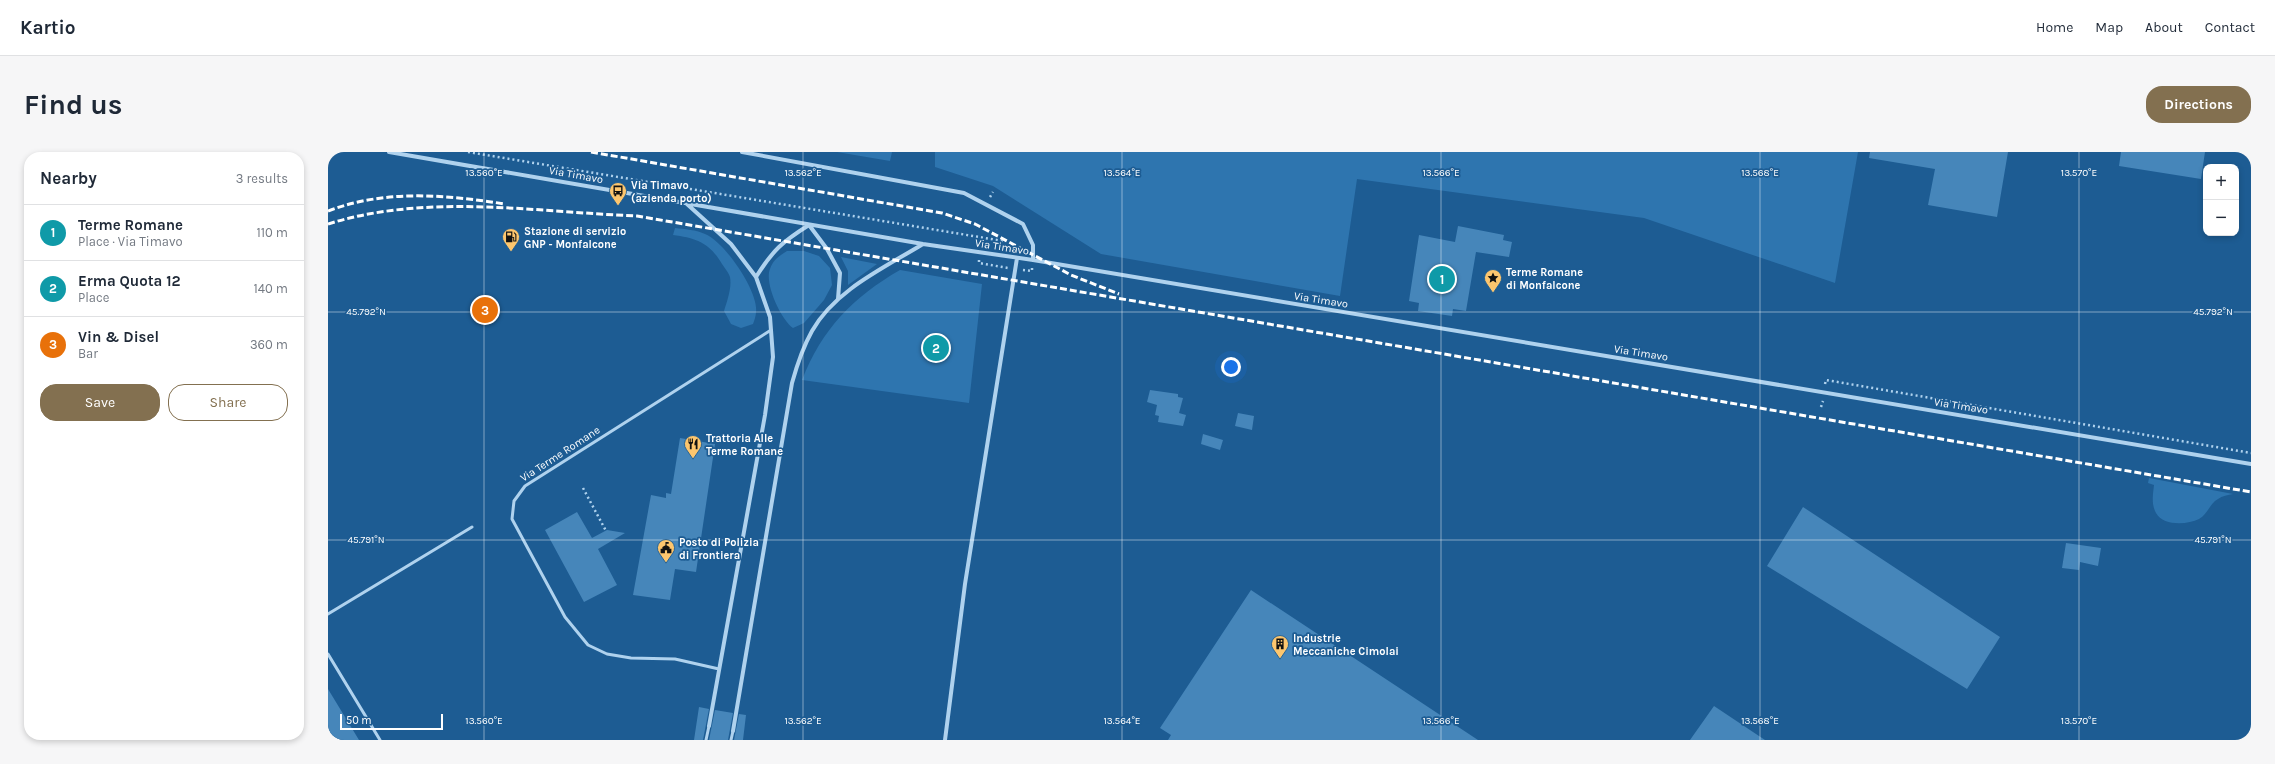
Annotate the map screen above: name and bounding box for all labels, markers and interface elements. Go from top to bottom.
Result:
text: Kartio [20,17,75,39]
text: Home [2036,19,2073,36]
text: Map [2095,19,2123,36]
text: About [2145,19,2183,36]
text: Contact [2205,19,2255,36]
button: Directions [2146,86,2251,123]
text: Find us [24,88,123,121]
street label: Via Timavo [548,164,604,186]
map controls [2203,164,2239,236]
button: + [2203,164,2239,200]
text: 13.560°E [465,167,503,179]
text: 13.562°E [784,167,822,179]
text: 13.564°E [1104,167,1140,179]
text: 13.566°E [1422,167,1460,179]
text: 13.568°E [1741,167,1779,179]
text: 13.570°E [2061,167,2097,179]
text: Nearby [40,168,97,188]
text: 3 results [236,171,288,186]
place label: Via Timavo (azienda porto) [631,179,712,205]
bus stop icon: Via Timavo (azienda porto) [608,181,628,206]
button: − [2203,200,2239,236]
text: Terme Romane [78,216,183,234]
text: 1 [51,225,55,240]
text: 110 m [256,225,288,240]
place label: Stazione di servizio GNP - Monfalcone [524,225,626,251]
fuel station icon: Stazione di servizio GNP - Monfalcone [501,227,521,252]
text: Place · Via Timavo [78,234,183,249]
street label: Via Timavo [974,236,1030,258]
pin: 1 [1429,264,1455,294]
place label: Terme Romane di Monfalcone [1506,266,1583,292]
place icon: Terme Romane di Monfalcone [1483,268,1503,293]
text: Erma Quota 12 [78,272,181,290]
text: 2 [49,281,57,296]
text: 140 m [253,281,288,296]
street label: Via Timavo [1293,289,1349,311]
text: Place [78,290,109,305]
pin: 3 [472,295,498,325]
text: 45.792°N [346,306,386,318]
text: 45.792°N [2193,306,2233,318]
text: Vin & Disel [78,328,159,346]
pin: 2 [923,333,949,363]
text: 3 [49,337,57,352]
text: 360 m [250,337,288,352]
street label: Via Timavo [1613,342,1669,364]
text: Bar [78,346,98,361]
your location [1221,357,1241,377]
button: Save [40,384,160,421]
button: Share [168,384,288,421]
street label: Via Timavo [1933,395,1989,417]
street label: Via Terme Romane [518,423,603,485]
place label: Trattoria Alle Terme Romane [706,432,783,458]
restaurant icon: Trattoria Alle Terme Romane [683,434,703,459]
text: 45.791°N [347,534,385,546]
text: 45.791°N [2194,534,2232,546]
place label: Posto di Polizia di Frontiera [679,536,759,562]
public building icon: Posto di Polizia di Frontiera [656,538,676,563]
place label: Industrie Meccaniche Cimolai [1293,632,1399,658]
building icon: Industrie Meccaniche Cimolai [1270,634,1290,659]
scale bar [340,712,443,731]
text: 50 m [346,714,372,727]
text: 13.560°E [465,715,503,727]
text: 13.562°E [784,715,822,727]
text: 13.564°E [1104,715,1140,727]
text: 13.566°E [1422,715,1460,727]
text: 13.568°E [1741,715,1779,727]
text: 13.570°E [2061,715,2097,727]

